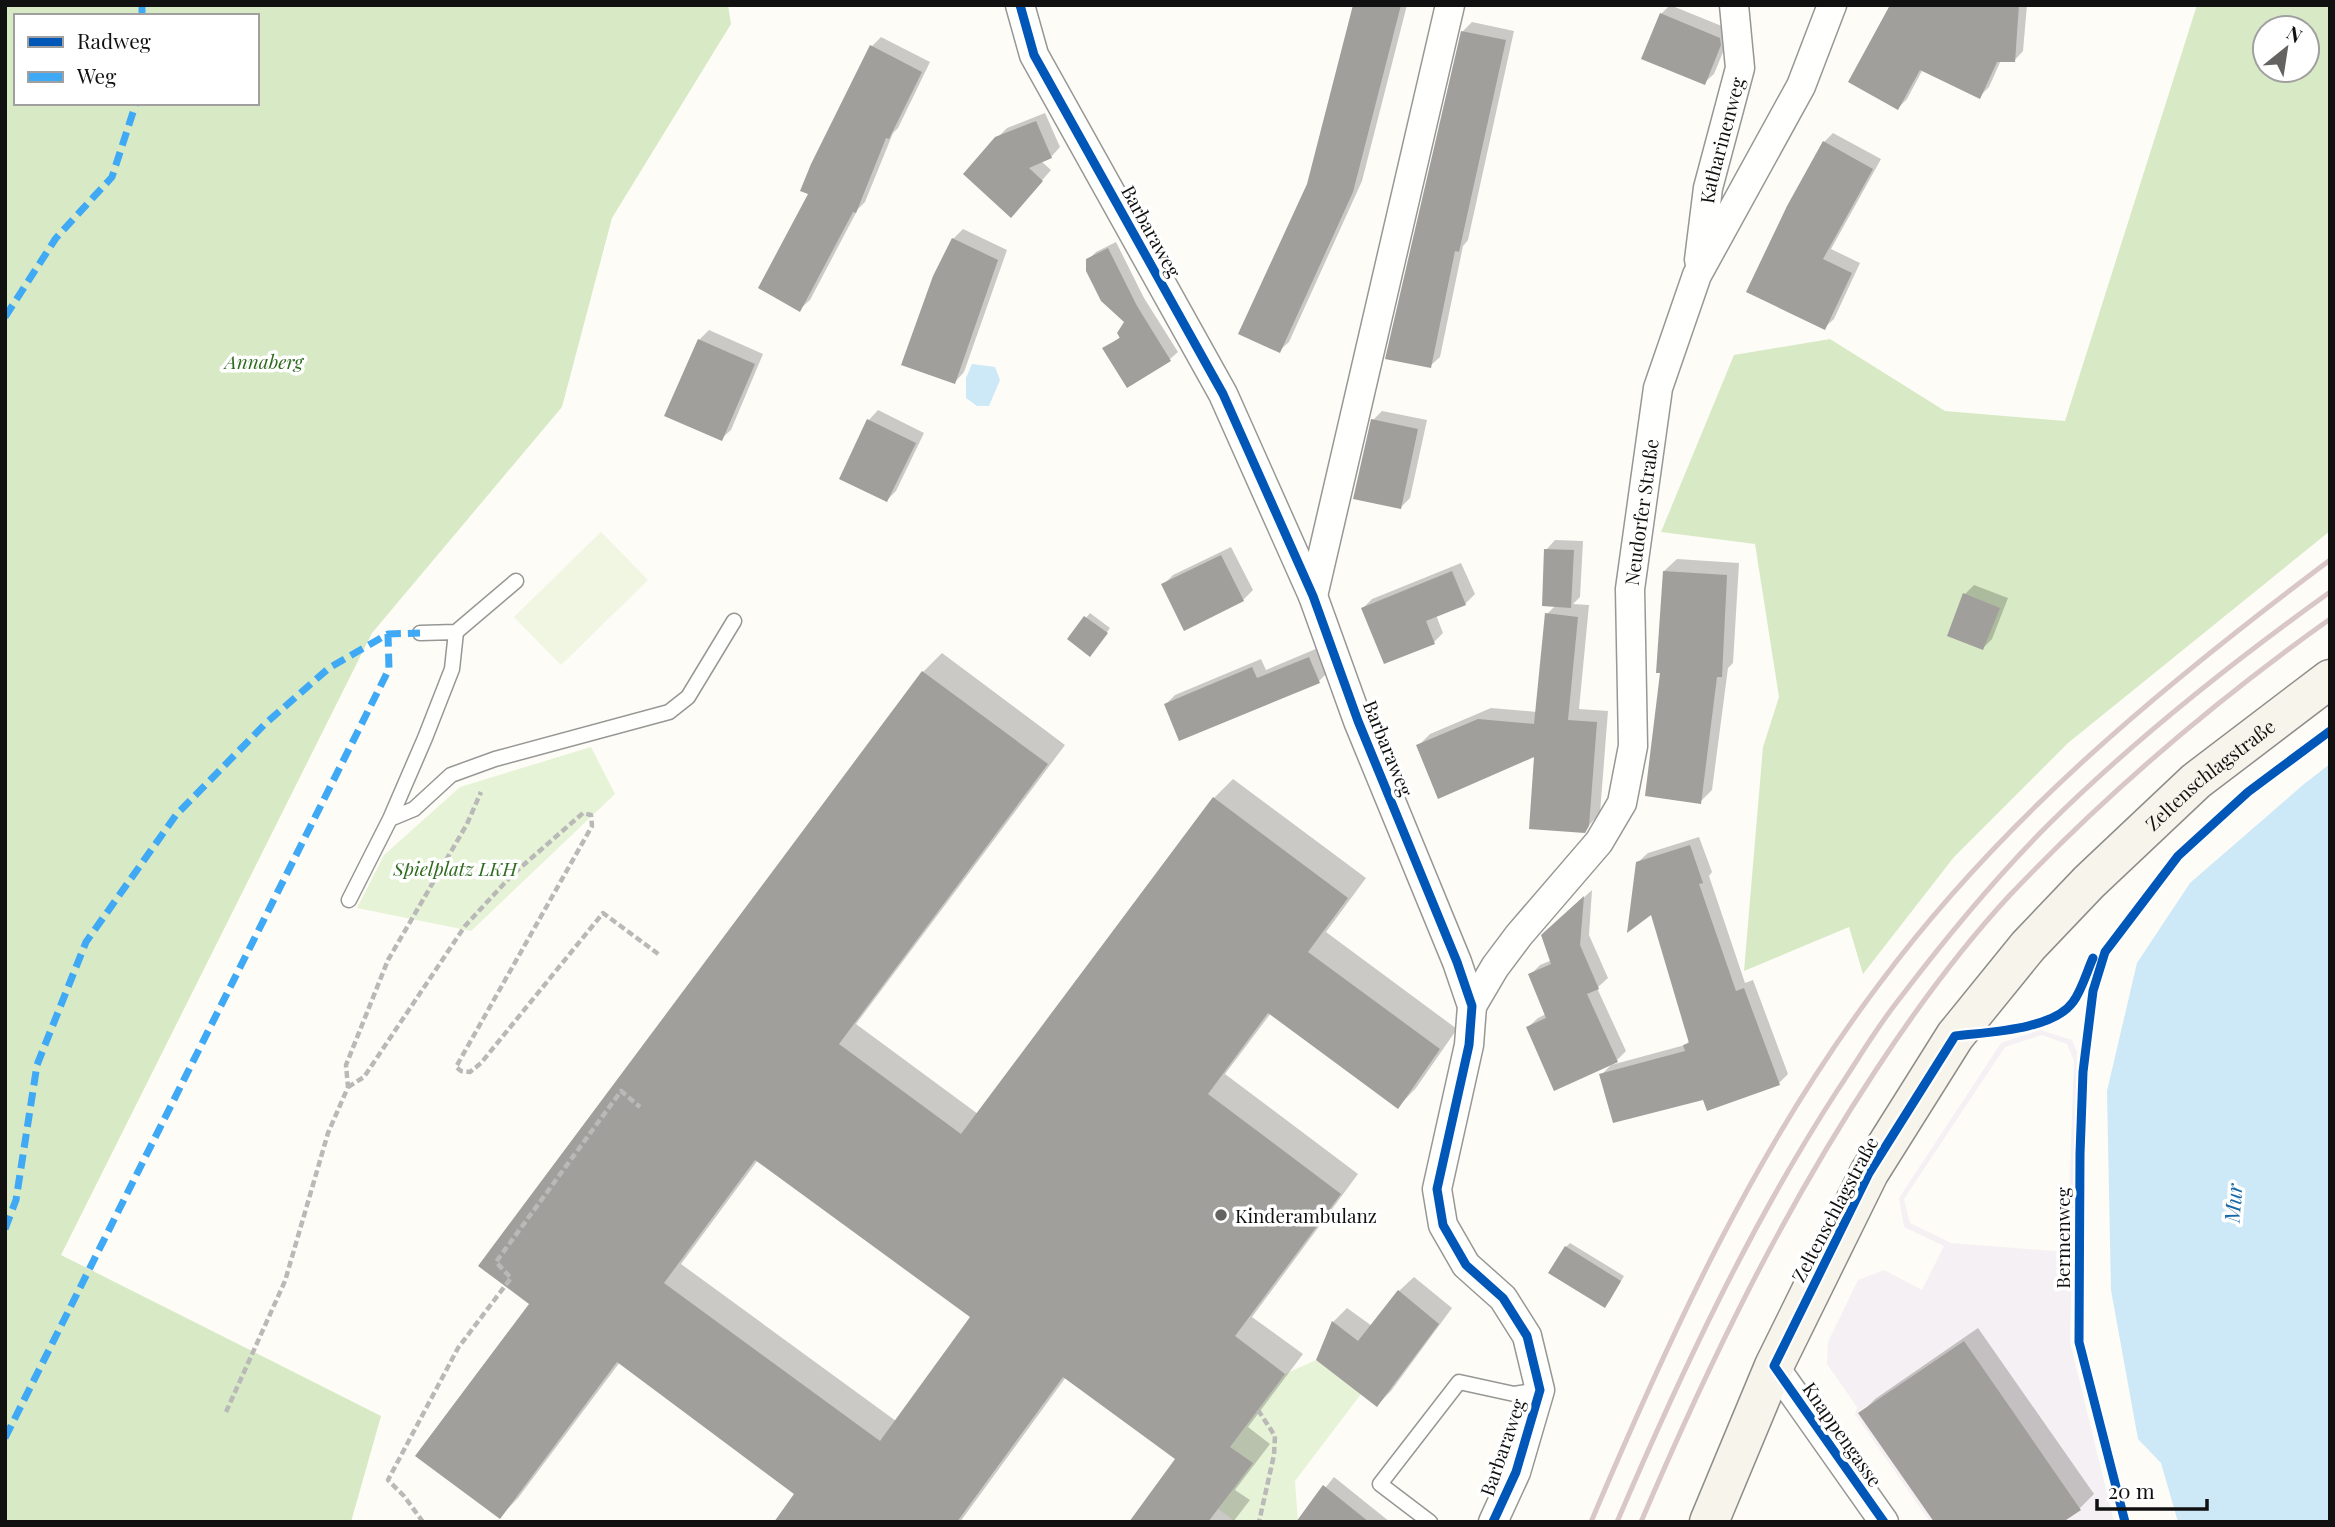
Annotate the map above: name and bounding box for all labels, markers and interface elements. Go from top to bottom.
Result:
legend [14,14,259,105]
north arrow [2251,14,2321,84]
text: N [2283,19,2308,48]
text: Radweg [77,26,151,54]
text: Weg [76,61,116,89]
street label: Katharinenweg [1693,74,1750,205]
street label: Barbaraweg [1116,180,1188,282]
park label: Annaberg [223,348,305,374]
street label: Neudorfer Straße [1618,437,1664,587]
street label: Barbaraweg [1358,696,1420,800]
street label: Zeltenschlagstraße [2139,713,2280,836]
park label: Spielplatz LKH [392,855,518,881]
street label: Zeltenschlagstraße [1785,1132,1883,1286]
water label: Mur [2217,1182,2247,1224]
street label: Bermenweg [2049,1187,2075,1289]
place label: Kinderambulanz [1235,1202,1377,1228]
marker: Kinderambulanz [1213,1207,1229,1223]
street label: Knappengasse [1797,1377,1889,1491]
street label: Barbaraweg [1473,1395,1531,1499]
scale bar [2097,1468,2207,1512]
text: 20 m [2108,1476,2155,1504]

